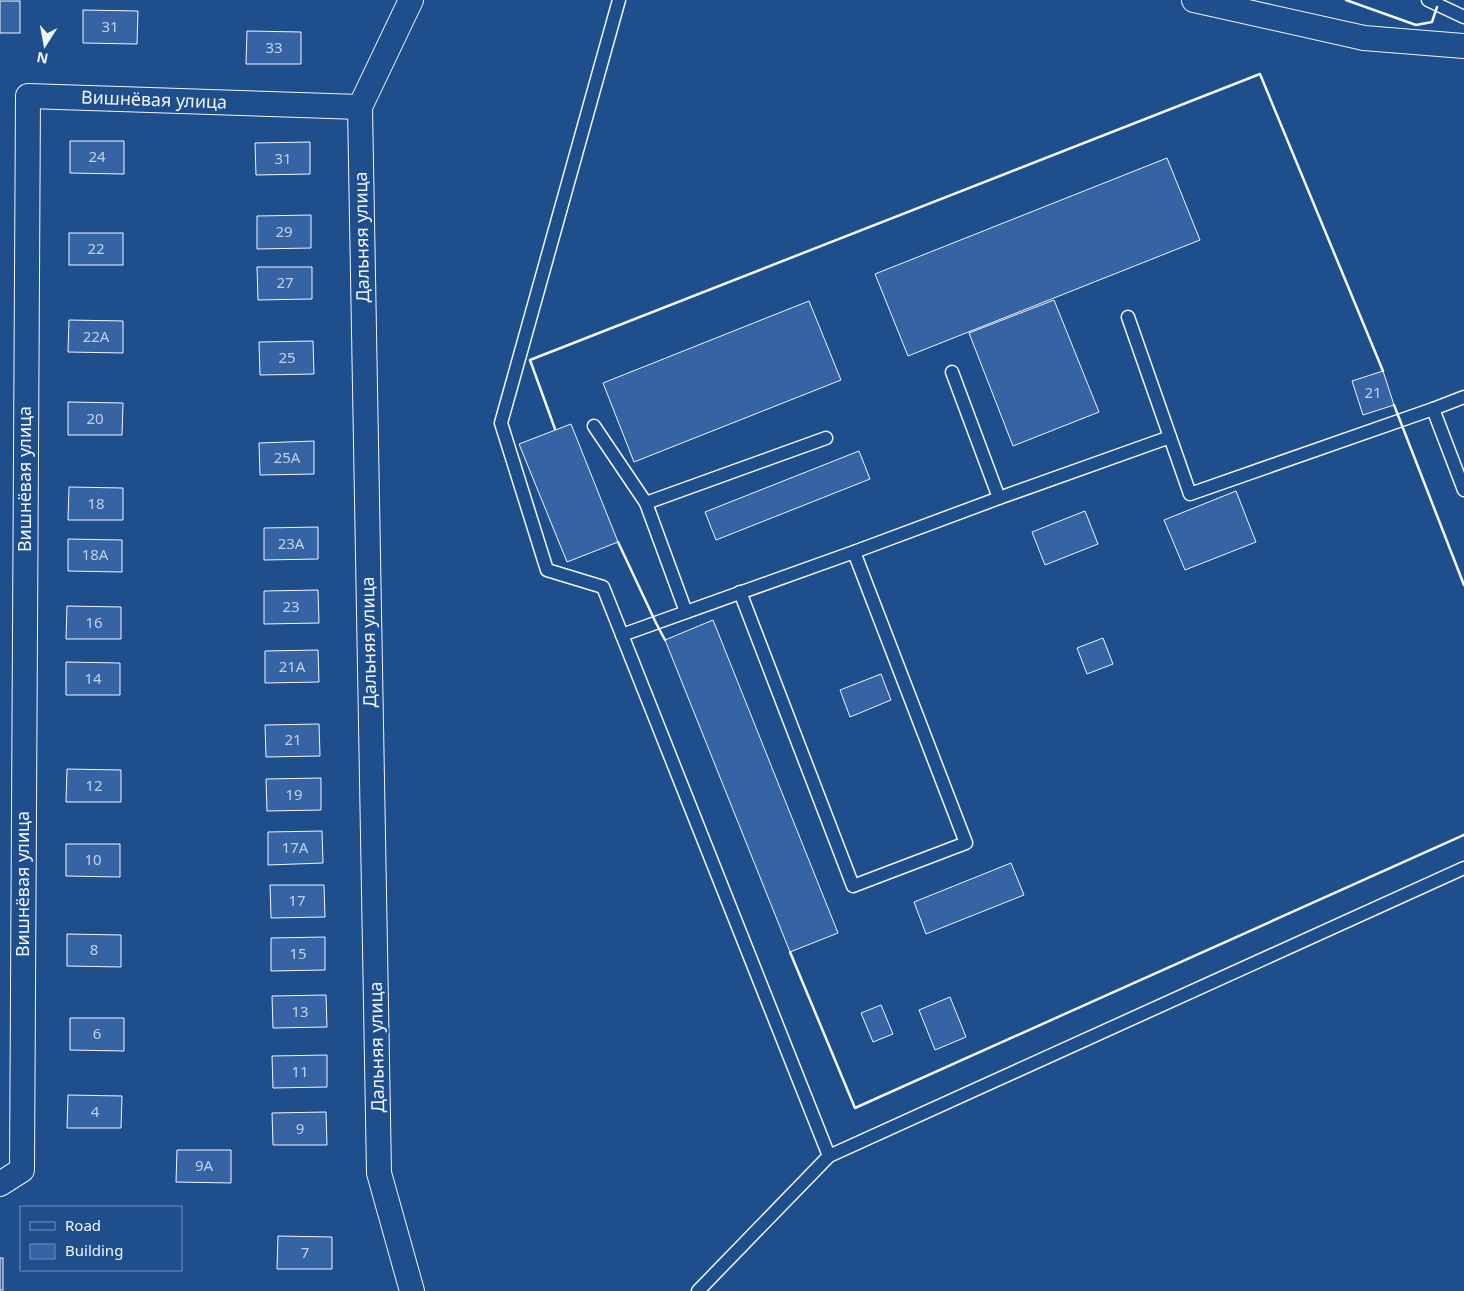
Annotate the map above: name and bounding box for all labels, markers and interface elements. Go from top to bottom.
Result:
house number: 31 [101,16,119,36]
north arrow [20,20,70,70]
house number: 33 [265,37,283,57]
text: N [35,48,50,69]
street label: Вишнёвая улица [81,84,228,114]
house number: 24 [88,146,106,166]
house number: 31 [274,148,292,168]
street label: Дальняя улица [348,171,374,303]
house number: 29 [275,221,293,241]
house number: 22 [87,238,105,258]
house number: 27 [276,272,294,292]
house number: 22А [83,326,110,346]
house number: 25 [278,347,296,367]
house number: 21 [1364,382,1382,402]
street label: Вишнёвая улица [12,406,36,552]
house number: 20 [86,408,104,428]
house number: 25А [274,447,301,467]
house number: 18 [87,493,105,513]
house number: 23А [278,533,305,553]
house number: 18А [82,544,109,564]
street label: Дальняя улица [355,576,381,708]
house number: 23 [282,596,300,616]
house number: 16 [85,612,103,632]
house number: 21А [279,656,306,676]
house number: 14 [84,668,102,688]
house number: 21 [284,729,302,749]
house number: 12 [85,775,103,795]
house number: 19 [285,784,303,804]
street label: Вишнёвая улица [10,811,34,957]
house number: 17А [282,837,309,857]
house number: 10 [84,849,102,869]
house number: 17 [288,890,306,910]
house number: 8 [90,939,98,959]
house number: 15 [289,943,307,963]
street label: Дальняя улица [363,981,389,1113]
house number: 13 [291,1001,309,1021]
house number: 6 [93,1023,101,1043]
house number: 11 [291,1061,309,1081]
house number: 4 [91,1101,100,1121]
house number: 9 [296,1118,304,1138]
house number: 9А [195,1155,214,1175]
legend [20,1206,182,1271]
text: Road [65,1215,101,1235]
text: Building [65,1240,123,1260]
house number: 7 [301,1242,309,1262]

